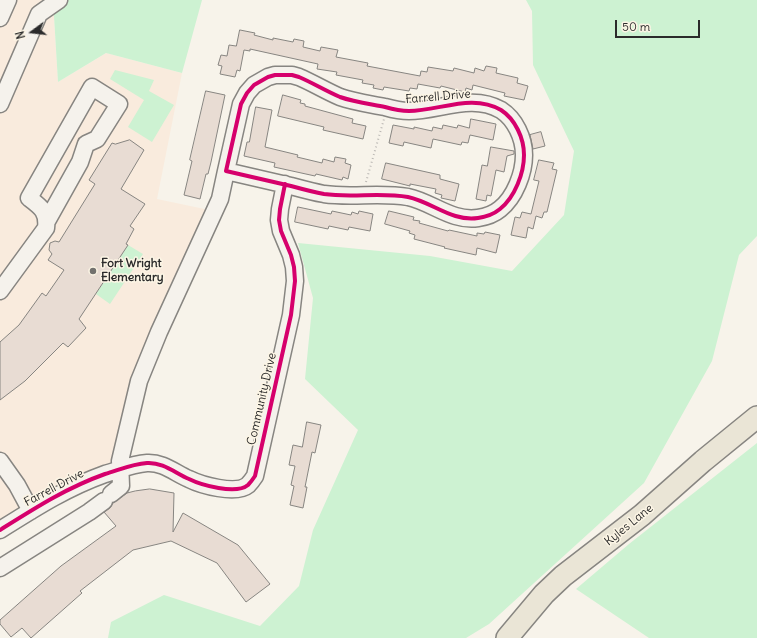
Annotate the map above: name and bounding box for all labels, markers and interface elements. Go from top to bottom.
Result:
north arrow [12,12,52,52]
scale bar [617,12,702,38]
text: 50 m [622,19,650,34]
text: N [13,30,28,41]
street label: Farrell Drive [405,87,471,107]
place label: Fort Wright Elementary [101,257,164,285]
marker: Fort Wright Elementary [88,266,98,276]
street label: Community Drive [244,351,280,447]
street label: Farrell Drive [22,466,86,510]
street label: Kyles Lane [602,501,656,549]

